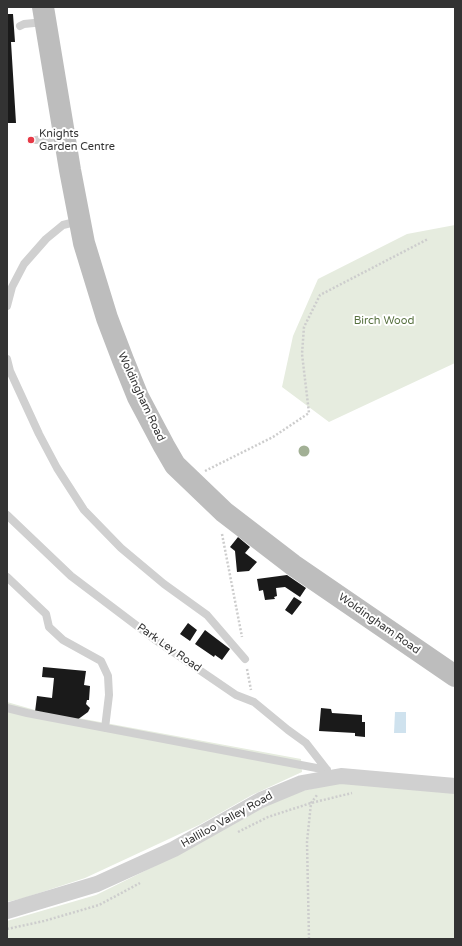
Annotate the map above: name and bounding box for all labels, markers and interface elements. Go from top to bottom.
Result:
place label: Knights Garden Centre [39,127,115,153]
marker: Knights Garden Centre [26,135,36,145]
park label: Birch Wood [354,314,414,328]
street label: Woldingham Road [115,350,167,444]
street label: Woldingham Road [336,591,422,657]
street label: Park Ley Road [134,621,204,675]
street label: Halliloo Valley Road [179,789,275,851]

